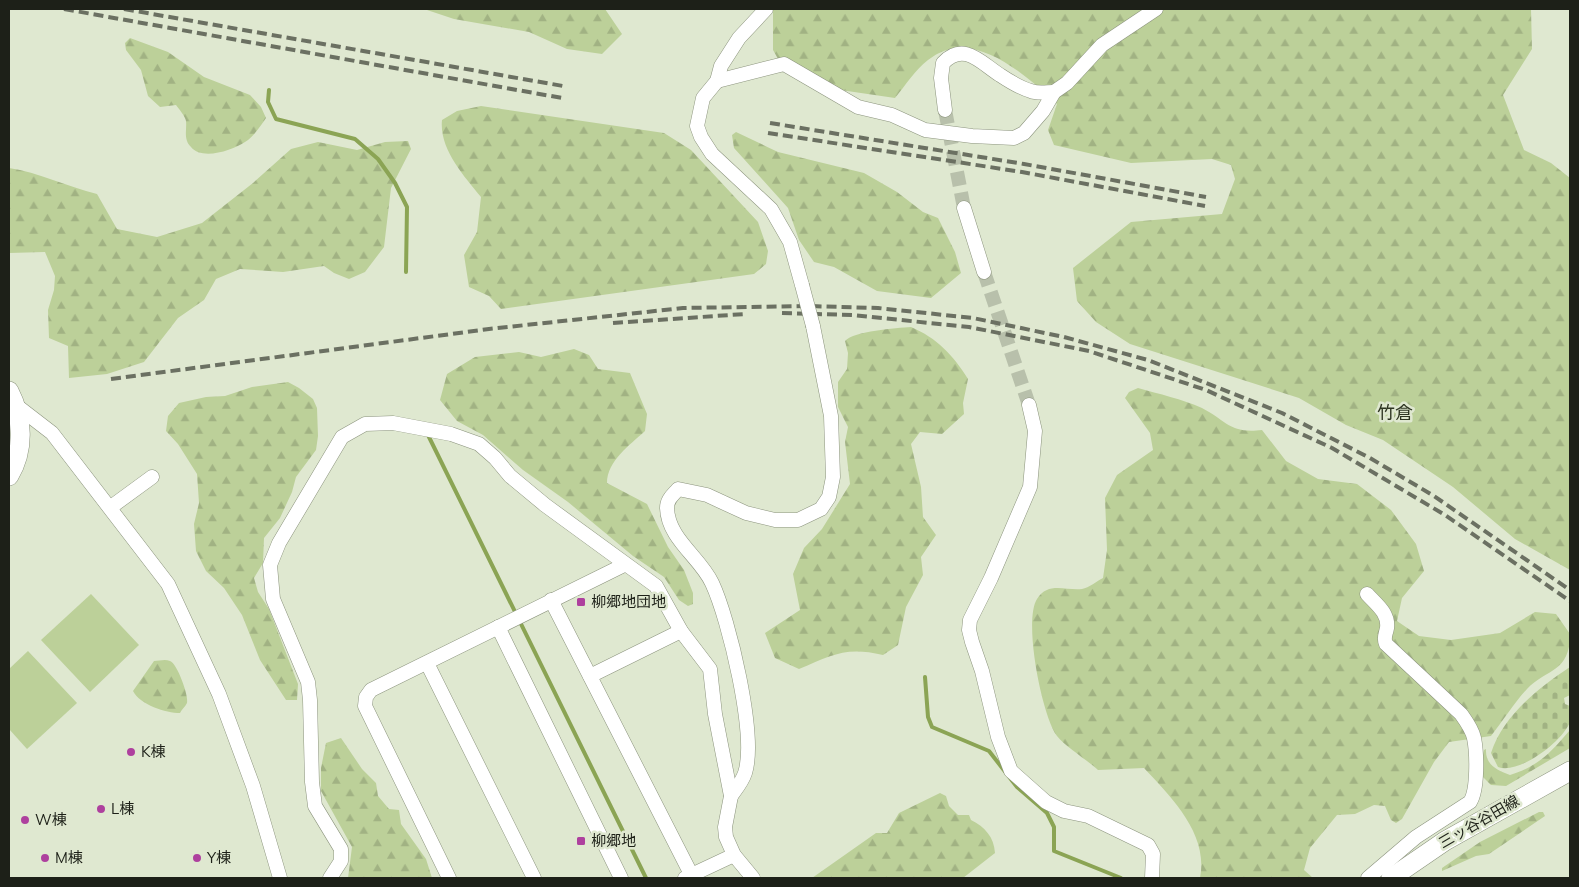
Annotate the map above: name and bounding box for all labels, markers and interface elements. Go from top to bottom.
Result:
district label: 竹倉 [1377,401,1413,424]
place label: 柳郷地団地 [591,592,666,611]
marker: 柳郷地団地 [575,596,587,608]
place label: K棟 [141,742,166,761]
marker: K棟 [125,746,137,758]
street label: 三ッ谷谷田線 [1435,791,1522,852]
place label: L棟 [111,799,134,818]
marker: L棟 [95,803,107,815]
place label: W棟 [35,810,67,829]
marker: W棟 [19,814,31,826]
place label: 柳郷地 [591,831,636,850]
marker: 柳郷地 [575,835,587,847]
place label: M棟 [55,848,83,867]
place label: Y棟 [206,848,231,867]
marker: M棟 [39,852,51,864]
marker: Y棟 [191,852,203,864]

